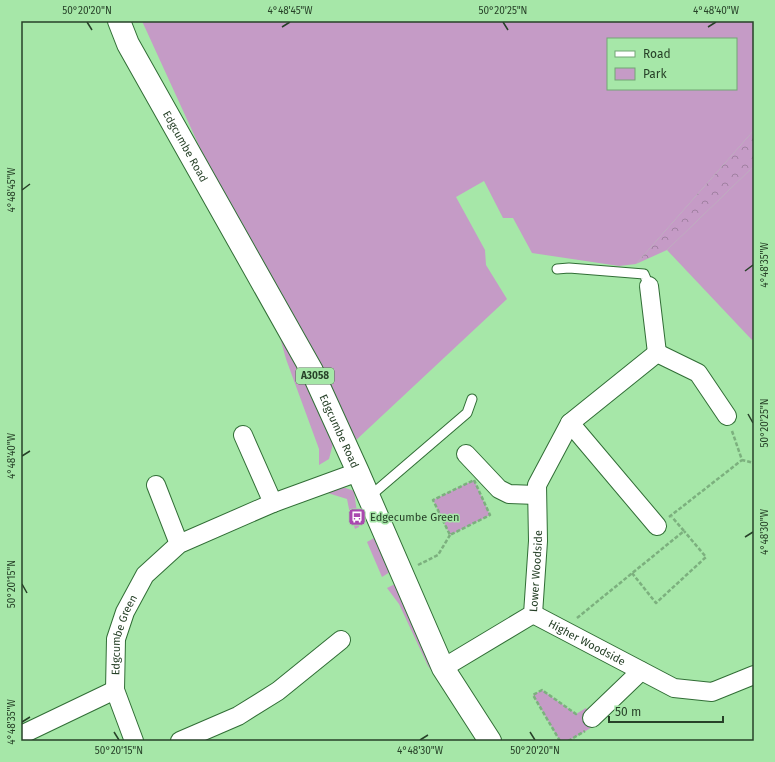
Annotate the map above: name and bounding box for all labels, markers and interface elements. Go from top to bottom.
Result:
text: 50°20'20"N [62,5,112,17]
text: 4°48'45"W [267,5,313,17]
text: 50°20'25"N [479,5,527,17]
text: 4°48'40"W [693,5,740,17]
legend [607,38,737,90]
text: Road [643,47,671,61]
text: Park [643,67,667,81]
street label: Edgcumbe Road [160,108,211,184]
text: 4°48'45"W [6,167,18,213]
text: 4°48'35"W [759,242,771,288]
road number: A3058 [296,368,334,384]
street label: Edgcumbe Road [317,392,362,470]
text: 50°20'25"N [759,399,771,447]
text: 4°48'40"W [6,432,18,479]
bus stop icon: Edgecumbe Green [347,507,367,527]
text: 4°48'30"W [759,508,771,555]
place label: Edgecumbe Green [370,511,460,524]
street label: Lower Woodside [527,530,545,612]
text: 50°20'15"N [6,560,18,608]
street label: Edgcumbe Green [109,592,140,675]
street label: Higher Woodside [546,617,628,668]
scale bar [609,698,723,724]
text: 4°48'35"W [6,699,18,745]
text: 50 m [615,705,641,719]
text: 50°20'15"N [95,745,143,757]
text: 4°48'30"W [397,745,444,757]
text: 50°20'20"N [510,745,560,757]

